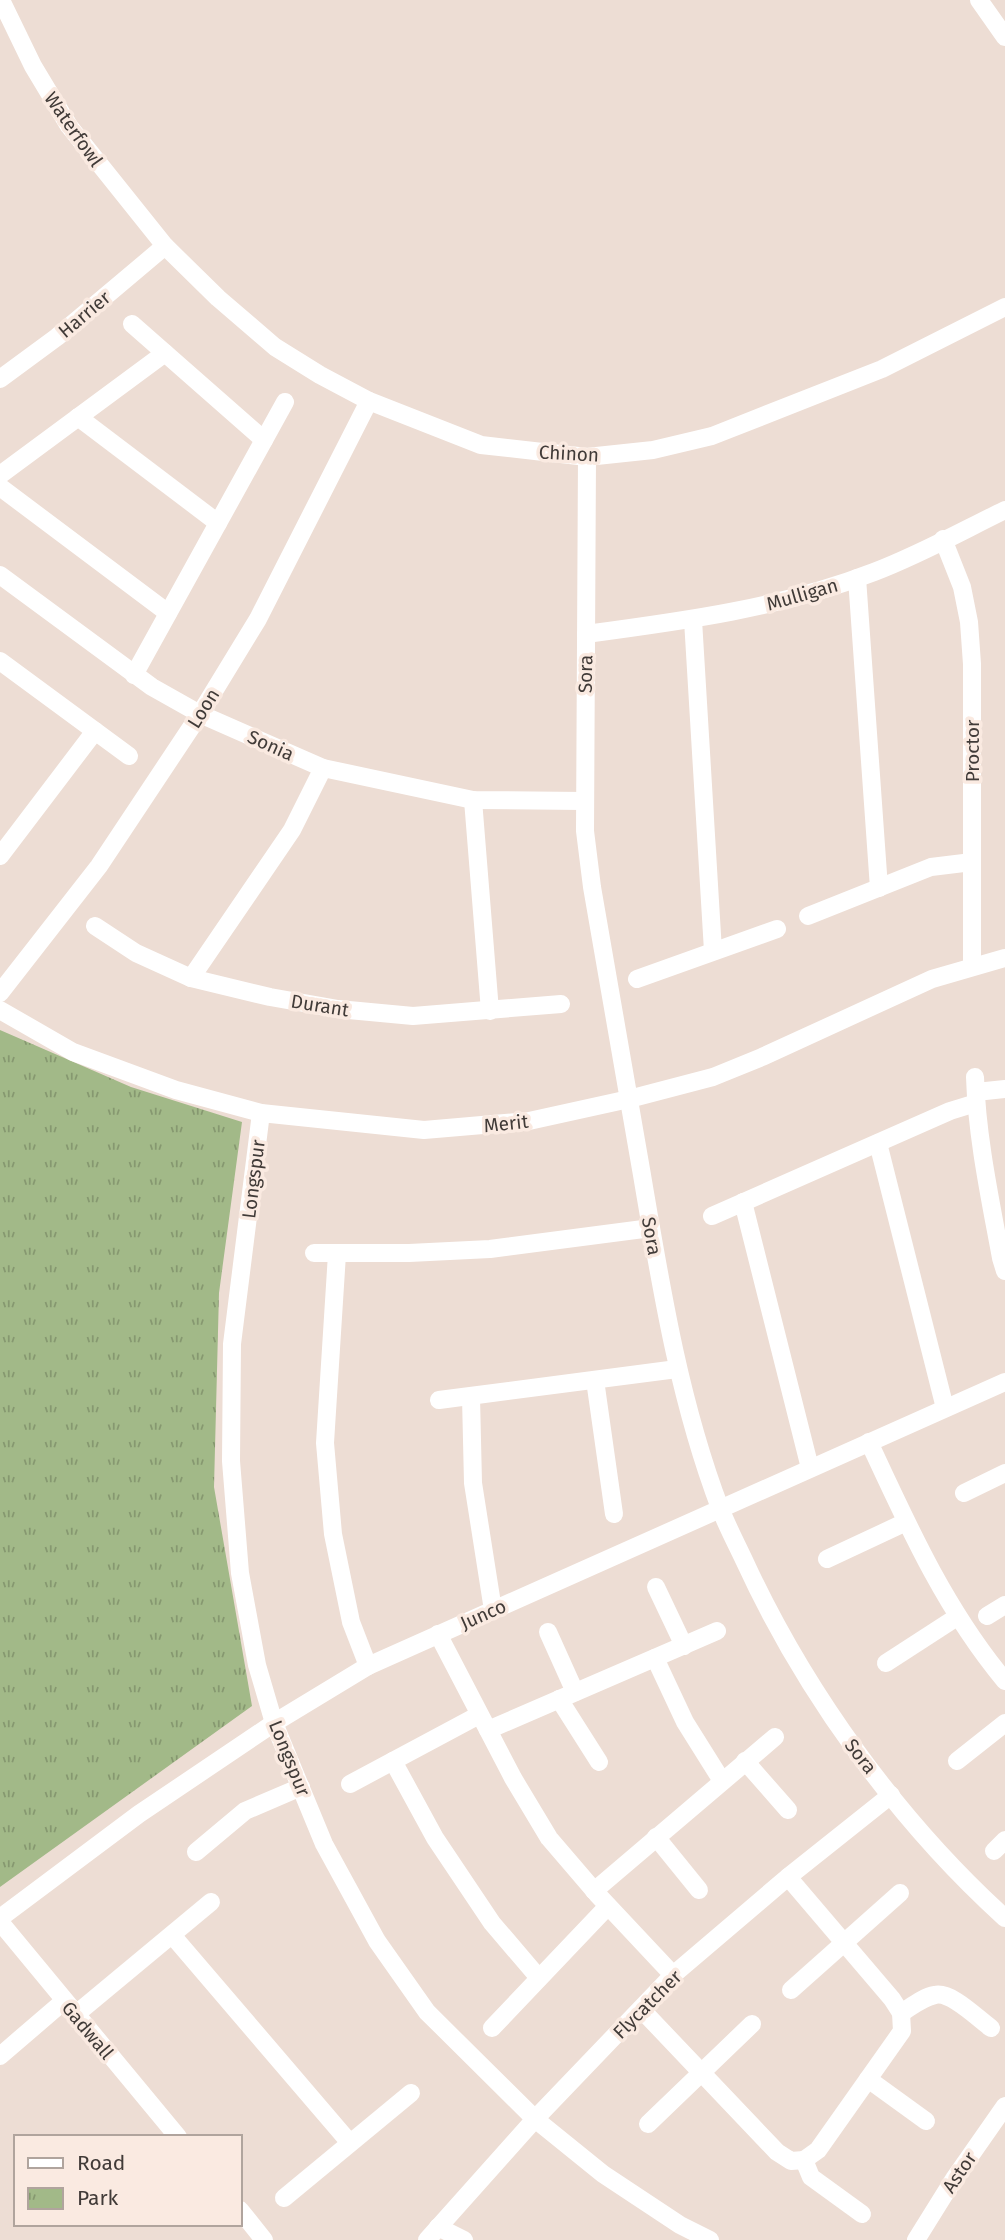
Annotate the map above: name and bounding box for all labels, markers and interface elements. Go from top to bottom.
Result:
street label: Waterfowl [39,87,108,172]
street label: Harrier [54,286,116,343]
street label: Chinon [538,440,600,467]
street label: Mulligan [764,573,841,616]
street label: Sora [574,655,597,693]
street label: Loon [182,684,224,732]
street label: Proctor [961,719,984,782]
street label: Sonia [244,725,298,766]
street label: Durant [289,990,351,1021]
street label: Merit [483,1110,530,1137]
street label: Longspur [237,1138,270,1220]
street label: Sora [637,1215,666,1257]
street label: Junco [457,1594,510,1635]
street label: Longspur [264,1717,315,1800]
street label: Sora [840,1734,882,1779]
street label: Flycatcher [608,1965,687,2043]
street label: Gadwall [57,1997,119,2064]
legend [14,2135,242,2226]
street label: Astor [937,2147,982,2197]
text: Road [77,2150,125,2176]
text: Park [77,2185,119,2211]

